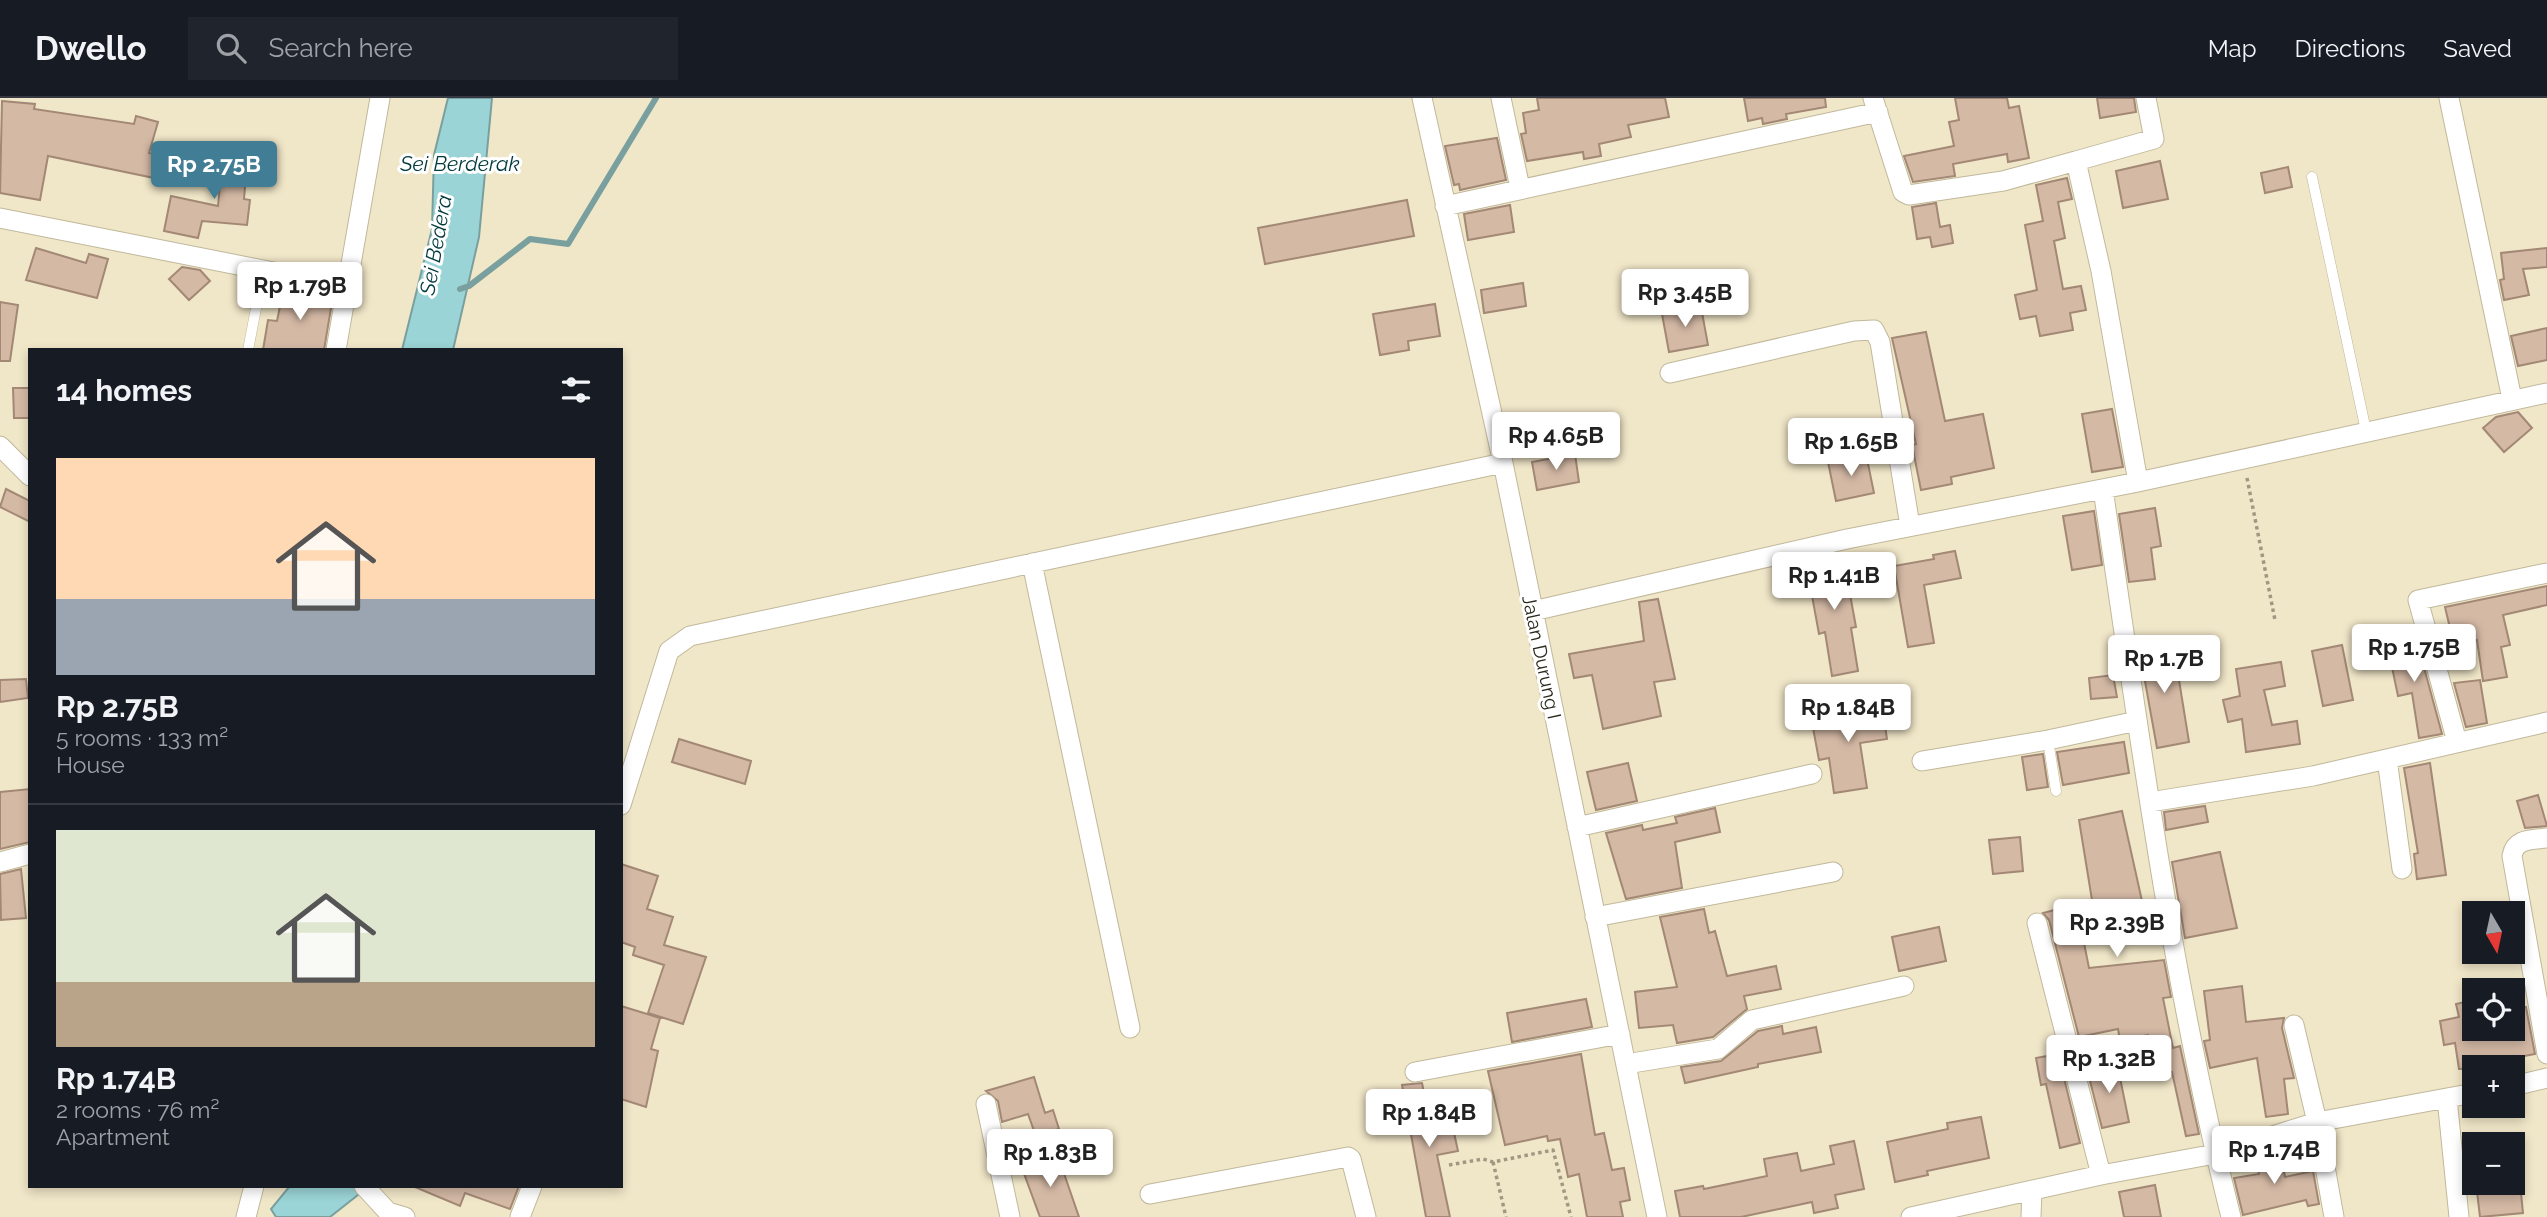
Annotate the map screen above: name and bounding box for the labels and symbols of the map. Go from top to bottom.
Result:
pin: Rp 2.75B [142,141,286,201]
water label: Sei Berderak [399,151,520,176]
water label: Sei Bedera [414,193,457,298]
pin: Rp 1.79B [228,262,372,322]
pin: Rp 3.45B [1613,270,1757,329]
pin: Rp 4.65B [1484,412,1628,472]
pin: Rp 1.65B [1779,418,1923,478]
pin: Rp 1.41B [1762,552,1906,612]
street label: Jalan Durung I [1518,593,1566,721]
pin: Rp 1.75B [2342,624,2486,684]
pin: Rp 1.7B [2099,636,2229,695]
pin: Rp 1.84B [1776,684,1920,744]
pin: Rp 2.39B [2045,900,2189,959]
north arrow [2462,901,2525,964]
pin: Rp 1.32B [2037,1035,2181,1095]
pin: Rp 1.84B [1357,1090,1501,1149]
pin: Rp 1.74B [2202,1126,2346,1186]
pin: Rp 1.83B [978,1130,1122,1189]

